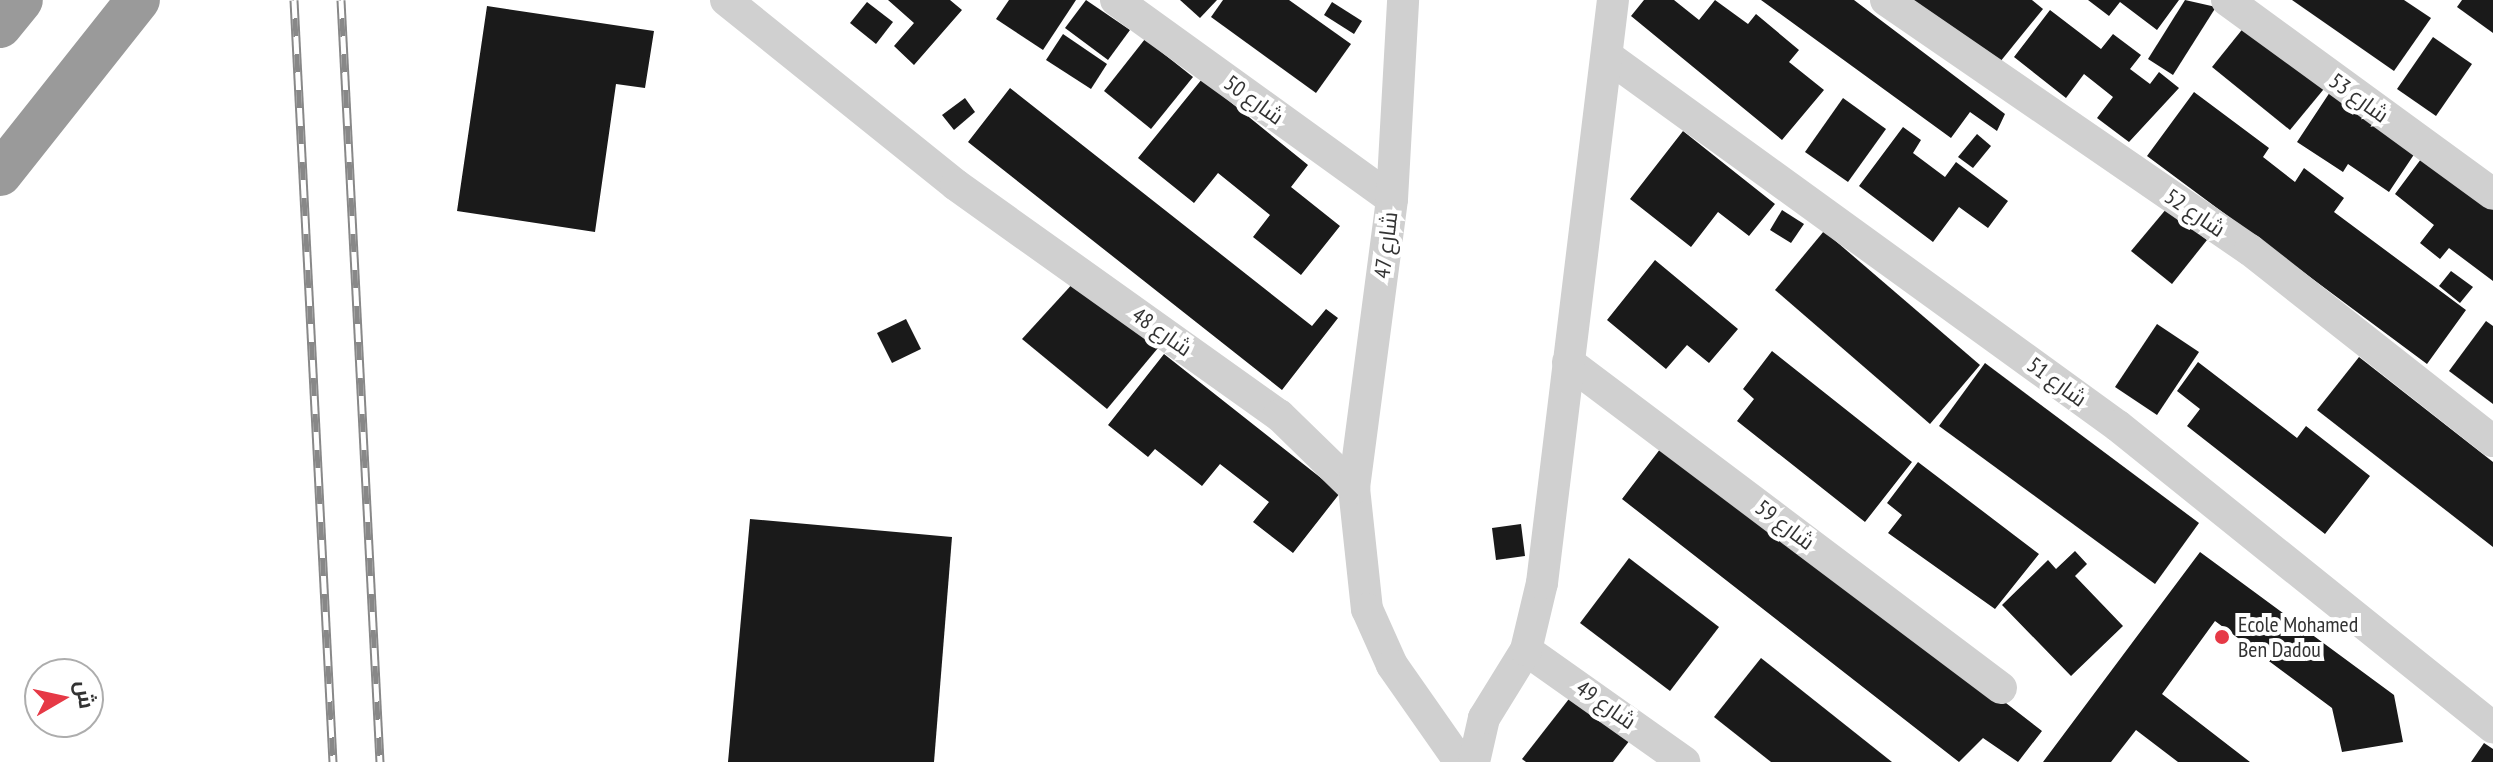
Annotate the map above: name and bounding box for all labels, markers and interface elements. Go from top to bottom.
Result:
street label: شارع 53 [2324,68,2394,128]
street label: شارع 50 [1219,70,1289,130]
street label: شارع 52 [2160,183,2230,243]
street label: شارع 47 [1369,210,1403,280]
street label: شارع 48 [1127,302,1197,362]
street label: شارع 51 [2022,352,2092,412]
street label: شارع 59 [1750,494,1820,556]
place label: Ecole Mohamed Ben Dadou [2238,611,2358,662]
marker: Ecole Mohamed Ben Dadou [2213,628,2231,646]
north arrow [24,658,104,738]
street label: شارع 49 [1571,675,1641,735]
text: ش [70,678,102,711]

